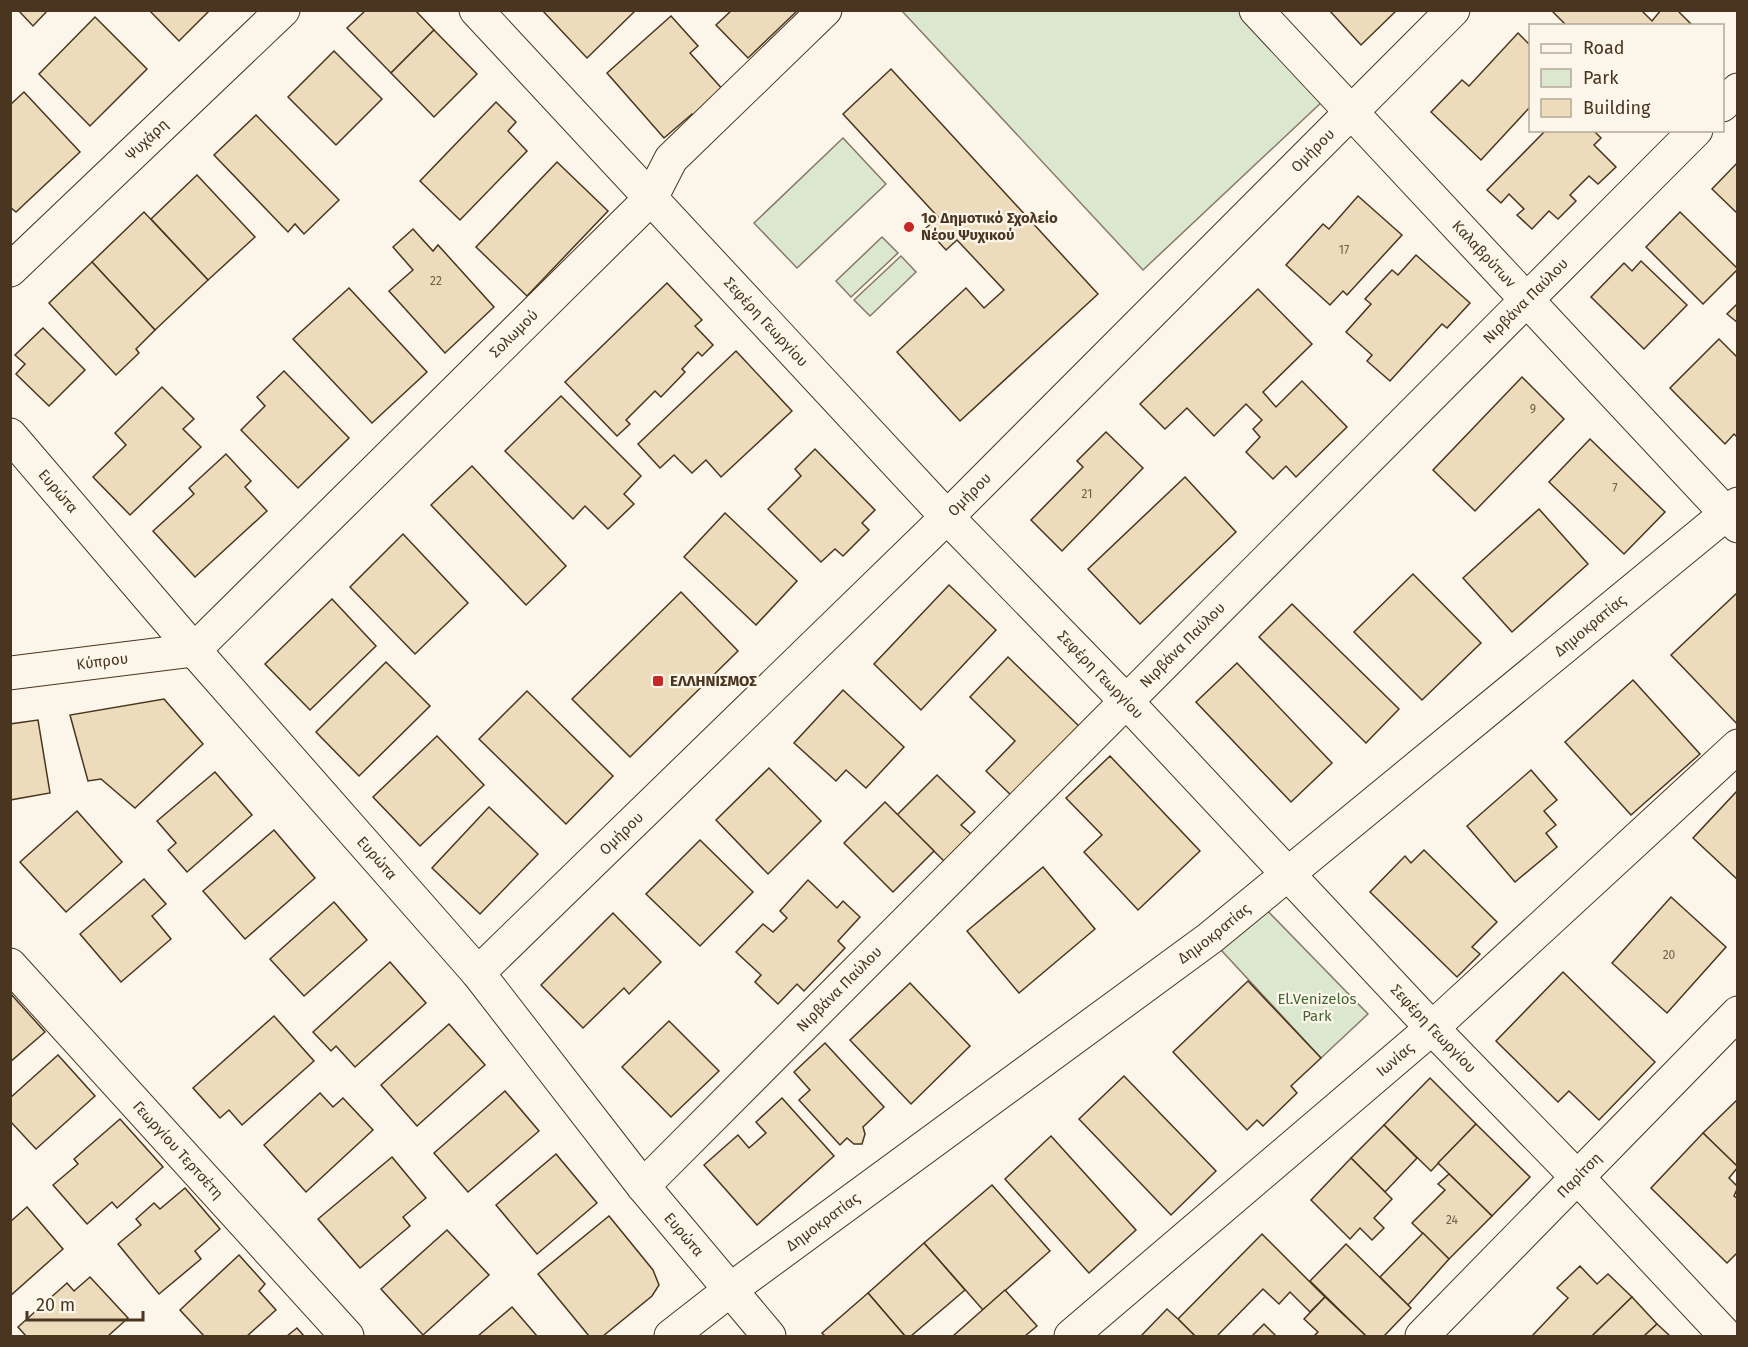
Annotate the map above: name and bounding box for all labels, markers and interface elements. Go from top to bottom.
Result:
legend [1529,24,1724,132]
text: Road [1583,37,1625,59]
text: Park [1583,67,1619,89]
text: Building [1583,97,1651,119]
street label: Ψυχάρη [122,115,172,164]
street label: Ομήρου [1287,125,1338,176]
place label: 1ο Δημοτικό Σχολείο Νέου Ψυχικού [921,209,1058,244]
street label: Καλαβρύτων [1448,217,1520,292]
marker: 1ο Δημοτικό Σχολείο Νέου Ψυχικού [902,220,916,234]
house number: 17 [1339,243,1349,257]
street label: Νιρβάνα Παύλου [1479,254,1572,347]
house number: 22 [430,274,442,288]
street label: Σεφέρη Γεωργίου [720,274,812,371]
street label: Σολωμού [486,306,542,361]
house number: 9 [1530,402,1536,416]
street label: Ευρώτα [34,466,82,517]
street label: Ομήρου [944,469,995,520]
house number: 7 [1612,481,1618,495]
house number: 21 [1082,487,1092,501]
street label: Δημοκρατίας [1551,591,1629,660]
street label: Νιρβάνα Παύλου [1136,599,1229,691]
street label: Σεφέρη Γεωργίου [1054,627,1147,723]
street label: Κύπρου [75,649,129,674]
place label: ΕΛΛΗΝΙΣΜΟΣ [670,672,757,690]
marker: ΕΛΛΗΝΙΣΜΟΣ [651,674,665,688]
street label: Ομήρου [596,808,647,859]
street label: Ευρώτα [353,833,401,883]
street label: Δημοκρατίας [1174,900,1254,968]
street label: Νιρβάνα Παύλου [793,943,886,1036]
house number: 20 [1663,948,1676,962]
street label: Σεφέρη Γεωργίου [1387,981,1480,1077]
park label: El.Venizelos Park [1277,990,1357,1025]
street label: Ιωνίας [1373,1039,1417,1080]
street label: Γεωργίου Τερτσέτη [129,1097,227,1203]
street label: Παρίτση [1553,1149,1605,1201]
street label: Δημοκρατίας [782,1189,863,1255]
street label: Ευρώτα [660,1209,707,1260]
house number: 24 [1446,1213,1459,1227]
scale bar [27,1284,142,1322]
text: 20 m [36,1294,75,1316]

